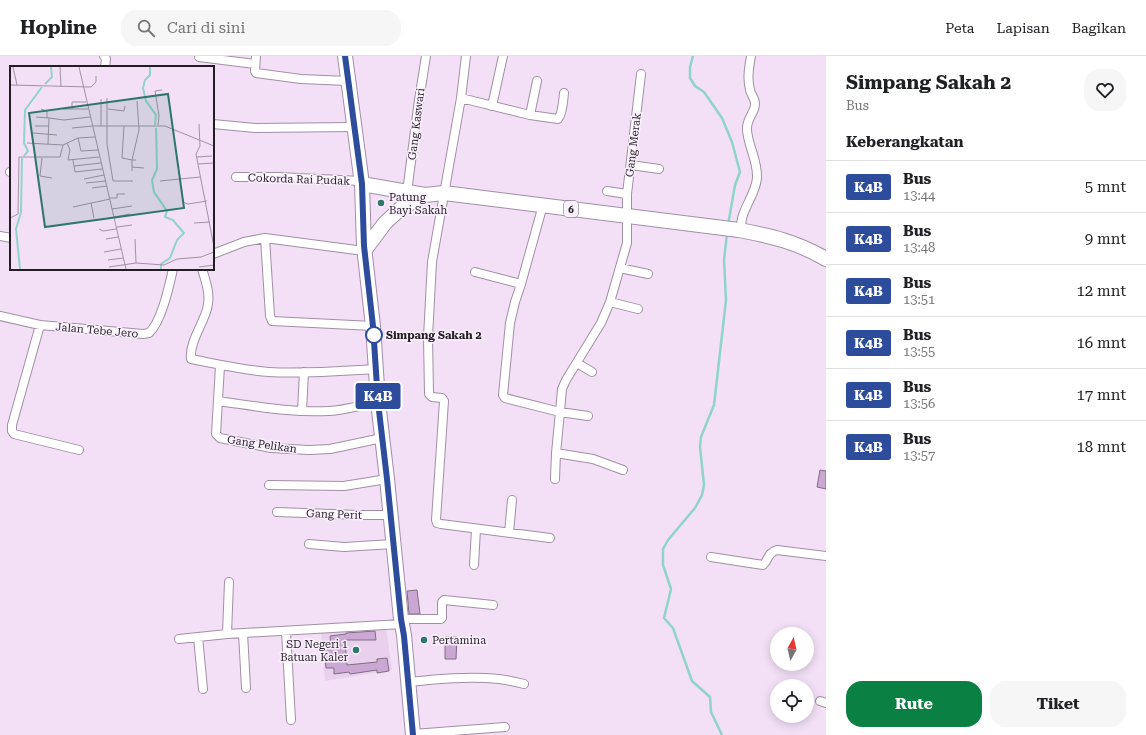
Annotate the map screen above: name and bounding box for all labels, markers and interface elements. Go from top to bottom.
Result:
search box [121,10,401,46]
text: Hopline [20,16,97,39]
icon: search [135,17,157,39]
text: Cari di sini [167,19,245,37]
text: Peta [945,20,974,36]
text: Lapisan [996,20,1050,36]
text: Bagikan [1072,20,1126,36]
inset map [10,66,214,270]
button: heart [1084,69,1126,111]
text: Simpang Sakah 2 [846,71,1011,94]
street label: Gang Kaswari [406,87,427,161]
text: Bus [846,98,869,113]
street label: Gang Merak [623,112,644,178]
text: Keberangkatan [846,133,964,151]
text: Bus [903,170,931,188]
street label: Cokorda Rai Pudak [248,171,350,188]
text: 5 mnt [1085,178,1126,196]
text: K4B [854,179,883,195]
text: 13:44 [903,188,935,203]
place label: Patung Bayi Sakah [389,191,447,217]
marker: Patung Bayi Sakah [376,198,386,208]
road number: 6 [564,201,578,217]
text: Bus [903,222,931,240]
text: 9 mnt [1085,230,1126,248]
text: K4B [854,231,883,247]
text: 13:48 [903,240,935,255]
text: Bus [903,274,931,292]
text: 12 mnt [1076,282,1126,300]
text: K4B [854,283,883,299]
text: 13:51 [903,292,935,307]
street label: Jalan Tebe Jero [55,320,139,341]
marker: Simpang Sakah 2 [365,326,383,344]
text: Bus [903,326,931,344]
place label: Simpang Sakah 2 [386,329,482,342]
text: 16 mnt [1076,334,1126,352]
text: K4B [854,335,883,351]
text: 13:55 [903,344,935,359]
text: Bus [903,378,931,396]
line badge: K4B [355,383,401,409]
text: 17 mnt [1076,386,1126,404]
text: K4B [854,387,883,403]
text: K4B [364,388,392,404]
text: 13:56 [903,396,935,411]
text: Bus [903,430,931,448]
street label: Gang Pelikan [226,433,298,456]
text: 18 mnt [1076,438,1126,456]
text: K4B [854,439,883,455]
text: 13:57 [903,448,935,463]
street label: Gang Perit [306,507,362,522]
north arrow [770,627,814,671]
map controls [770,627,814,723]
place label: Pertamina [432,634,486,647]
marker: Pertamina [419,635,429,645]
place label: SD Negeri 1 Batuan Kaler [280,638,348,664]
marker: SD Negeri 1 Batuan Kaler [351,645,361,655]
button: locate [770,679,814,723]
button: Rute [846,681,982,727]
button: Tiket [990,681,1126,727]

